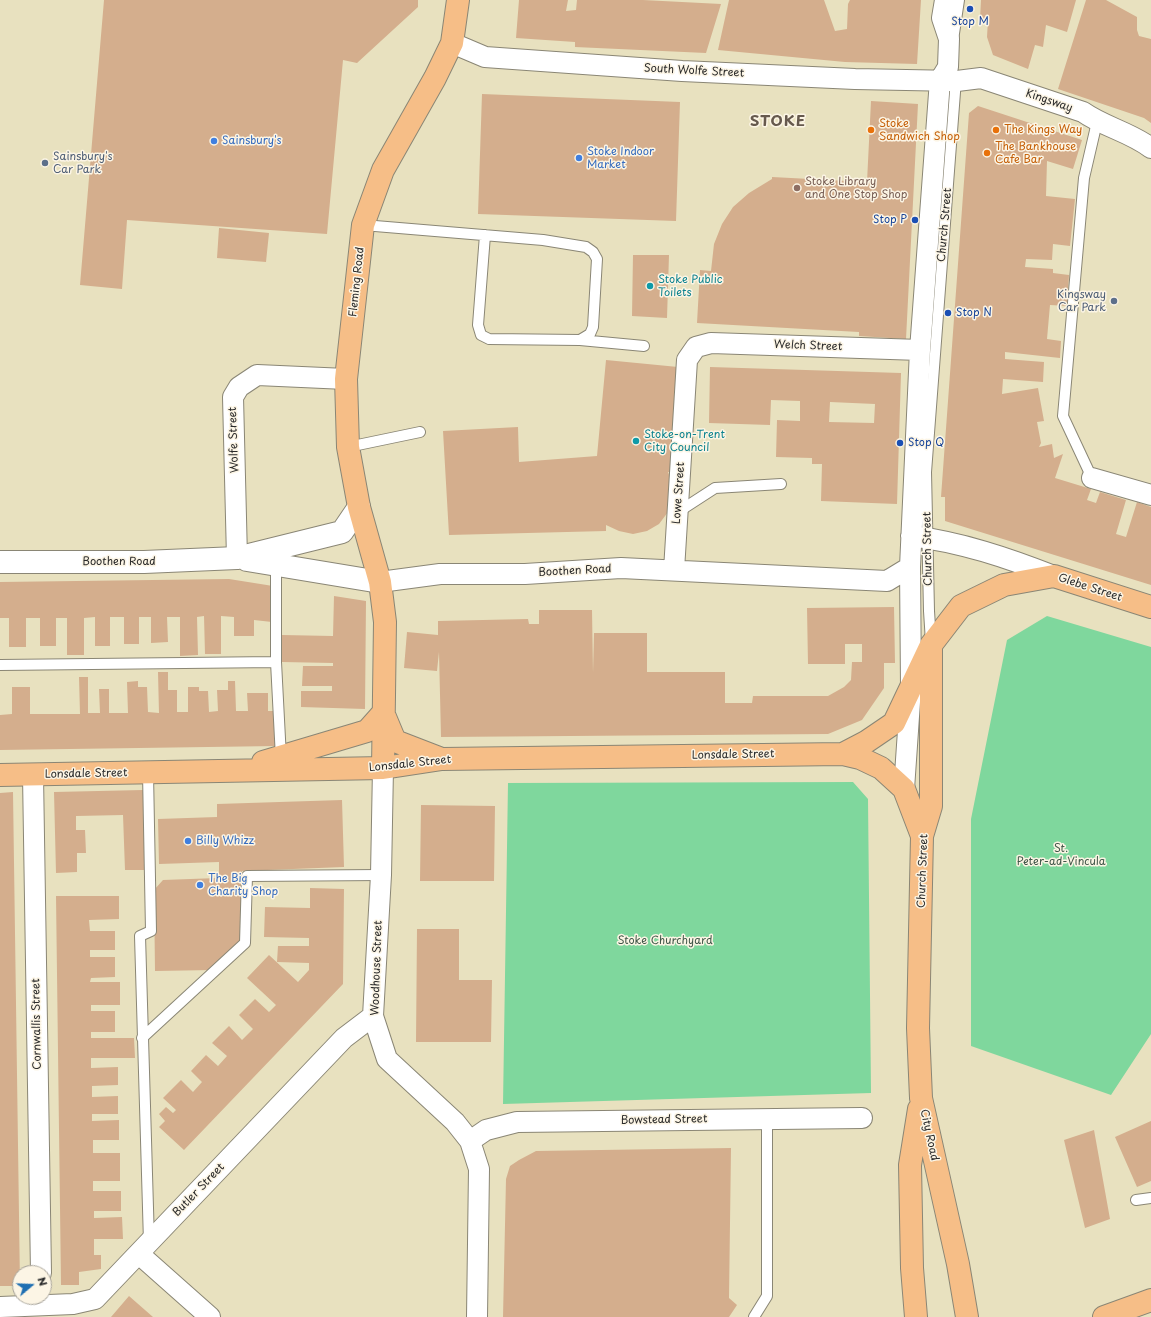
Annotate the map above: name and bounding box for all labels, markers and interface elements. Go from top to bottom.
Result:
marker: Stop M [965,4,975,14]
place label: Stop M [951,15,989,29]
street label: South Wolfe Street [644,62,744,80]
street label: Kingsway [1024,87,1074,115]
district label: STOKE [750,113,806,131]
place label: Stoke Sandwich Shop [879,117,960,143]
place label: The Kings Way [1004,123,1082,137]
marker: Stoke Sandwich Shop [866,125,876,135]
marker: The Kings Way [991,125,1001,135]
place label: Sainsbury's [222,134,281,148]
marker: Sainsbury's [209,136,219,146]
place label: The Bankhouse Cafe Bar [995,140,1076,166]
place label: Stoke Indoor Market [587,145,654,171]
marker: The Bankhouse Cafe Bar [982,148,992,158]
place label: Sainsbury's Car Park [53,150,112,176]
marker: Stoke Indoor Market [574,153,584,163]
marker: Sainsbury's Car Park [40,158,50,168]
place label: Stoke Library and One Stop Shop [805,175,907,201]
marker: Stoke Library and One Stop Shop [792,183,802,193]
street label: Church Street [935,187,955,263]
place label: Stop P [873,213,907,227]
marker: Stop P [910,215,920,225]
street label: Fleming Road [347,246,367,318]
place label: Stoke Public Toilets [658,273,722,299]
marker: Stoke Public Toilets [645,281,655,291]
place label: Kingsway Car Park [1057,288,1106,314]
marker: Kingsway Car Park [1109,296,1119,306]
place label: Stop N [956,306,992,320]
marker: Stop N [943,308,953,318]
street label: Welch Street [774,338,842,354]
street label: Wolfe Street [226,407,242,473]
place label: Stoke-on-Trent City Council [644,428,725,454]
marker: Stoke-on-Trent City Council [631,436,641,446]
place label: Stop Q [908,436,944,450]
marker: Stop Q [895,438,905,448]
street label: Lowe Street [670,462,688,524]
street label: Church Street [921,512,935,586]
street label: Boothen Road [82,555,156,569]
street label: Boothen Road [538,562,612,580]
street label: Glebe Street [1056,571,1124,605]
street label: Lonsdale Street [692,748,774,762]
street label: Lonsdale Street [368,753,452,775]
street label: Lonsdale Street [45,767,127,781]
place label: Billy Whizz [196,834,254,848]
street label: Church Street [915,834,931,908]
marker: Billy Whizz [183,836,193,846]
park label: St. Peter-ad-Vincula [1016,842,1106,868]
place label: The Big Charity Shop [208,872,278,898]
marker: The Big Charity Shop [195,880,205,890]
street label: Woodhouse Street [369,920,385,1016]
park label: Stoke Churchyard [617,934,713,948]
street label: Cornwallis Street [30,978,44,1070]
street label: City Road [917,1108,941,1162]
street label: Bowstead Street [621,1113,707,1127]
street label: Butler Street [170,1161,228,1219]
north arrow [12,1265,52,1305]
text: N [33,1274,52,1288]

